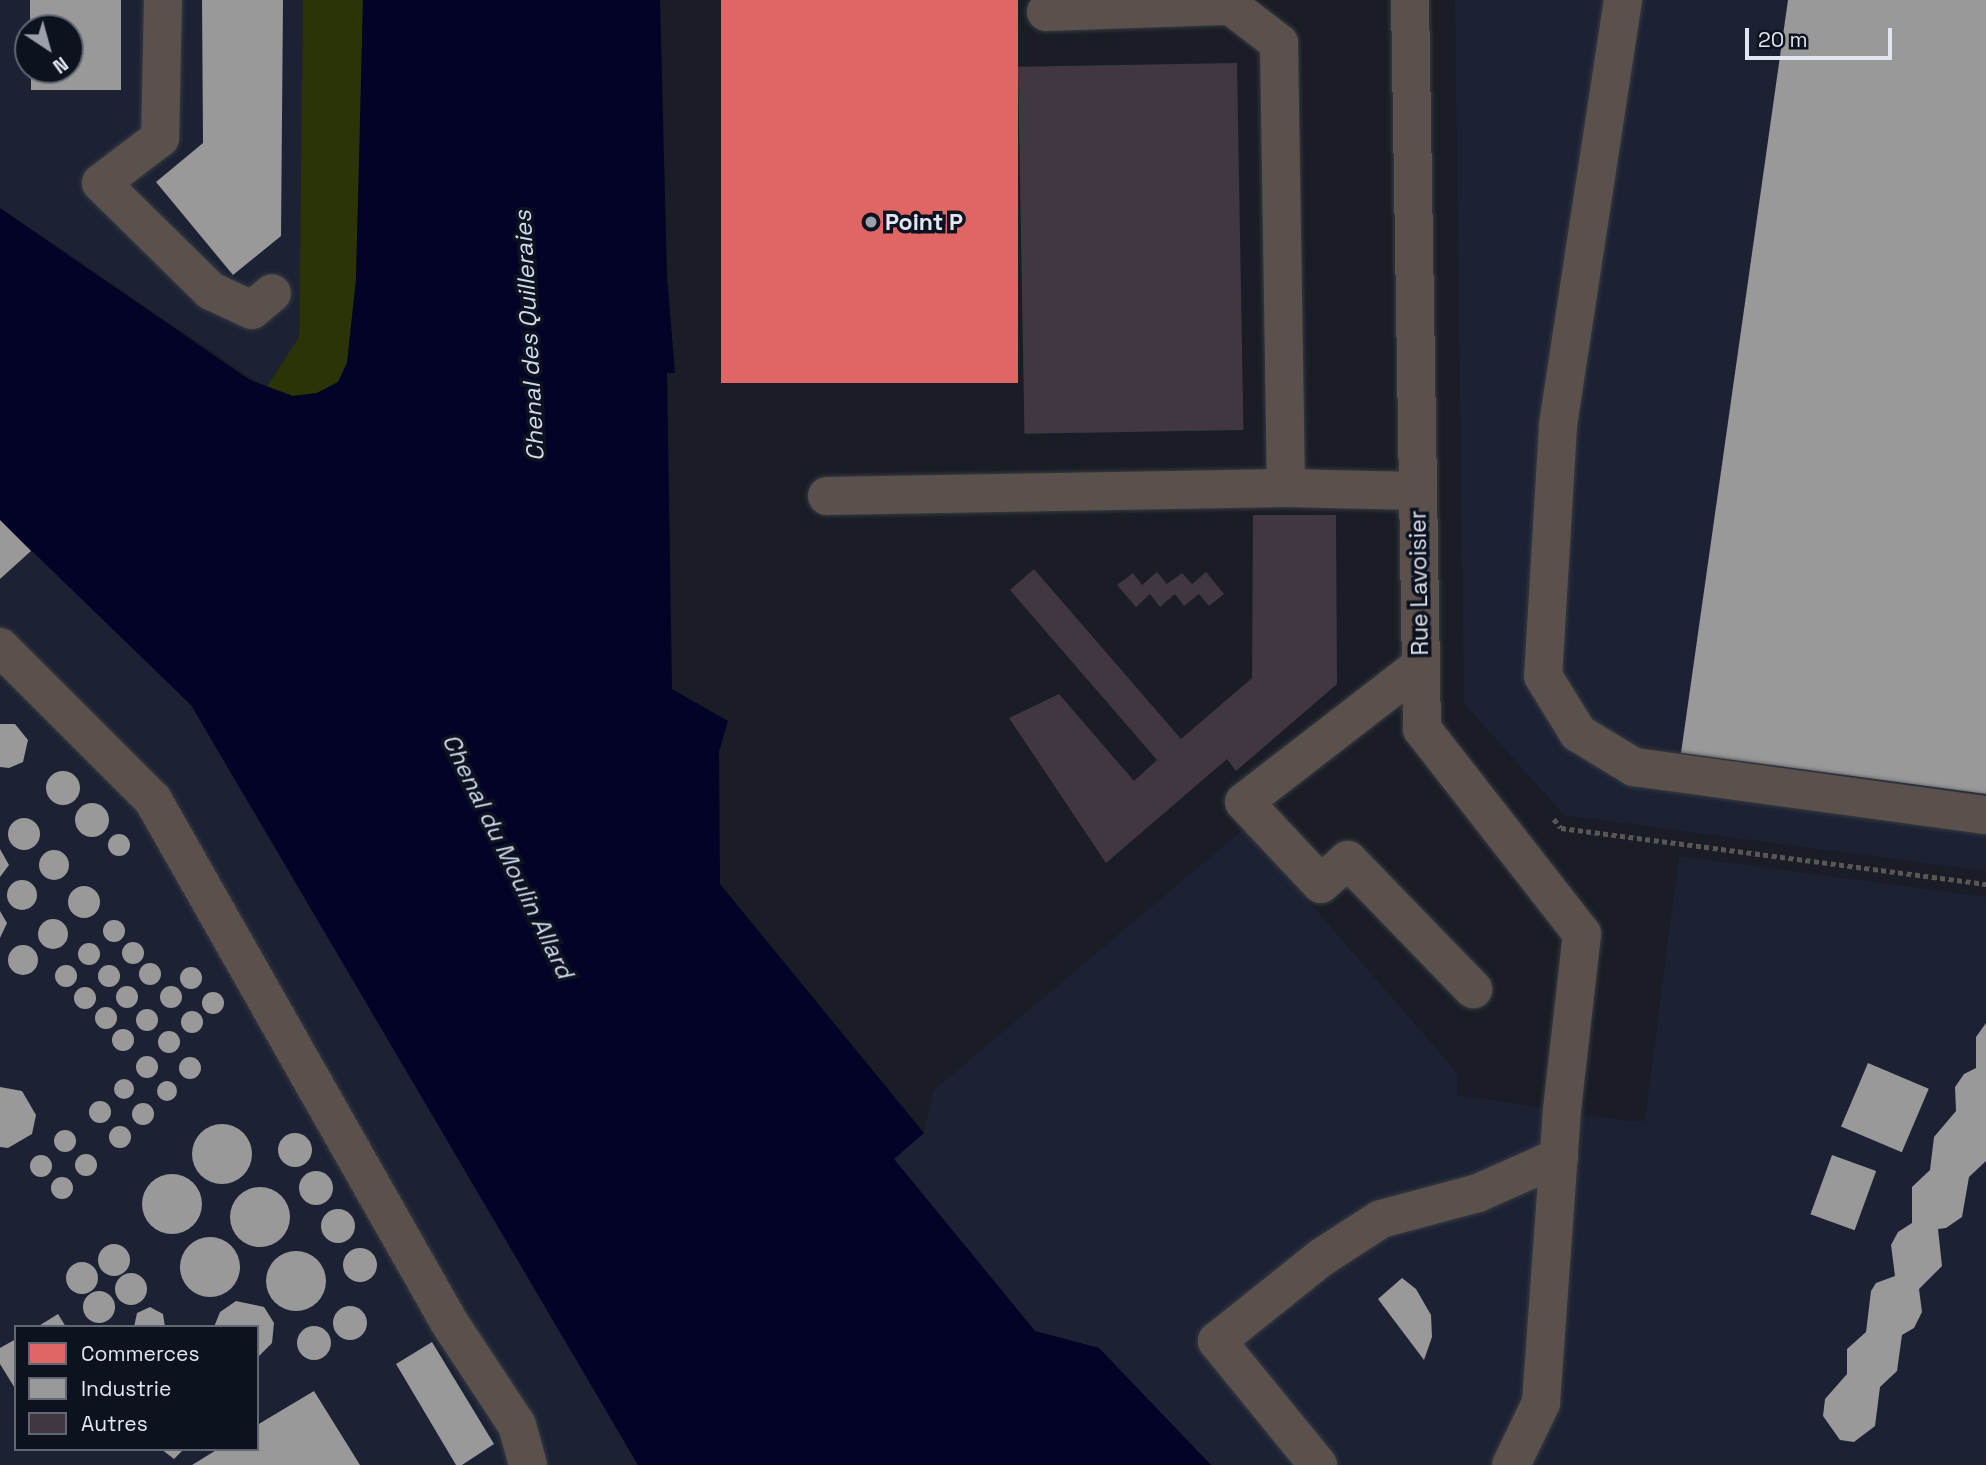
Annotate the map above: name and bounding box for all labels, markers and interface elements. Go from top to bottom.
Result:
north arrow [14,14,84,84]
scale bar [1748,14,1895,58]
text: 20 m [1758,26,1808,53]
text: N [48,51,73,79]
place label: Point P [885,208,963,236]
water label: Chenal des Quilleraies [508,210,550,462]
marker: Point P [863,214,879,230]
street label: Rue Lavoisier [1404,510,1434,656]
water label: Chenal du Moulin Allard [436,729,580,983]
legend [14,1325,259,1451]
text: Commerces [81,1340,200,1367]
text: Industrie [81,1375,171,1402]
text: Autres [81,1410,148,1437]

